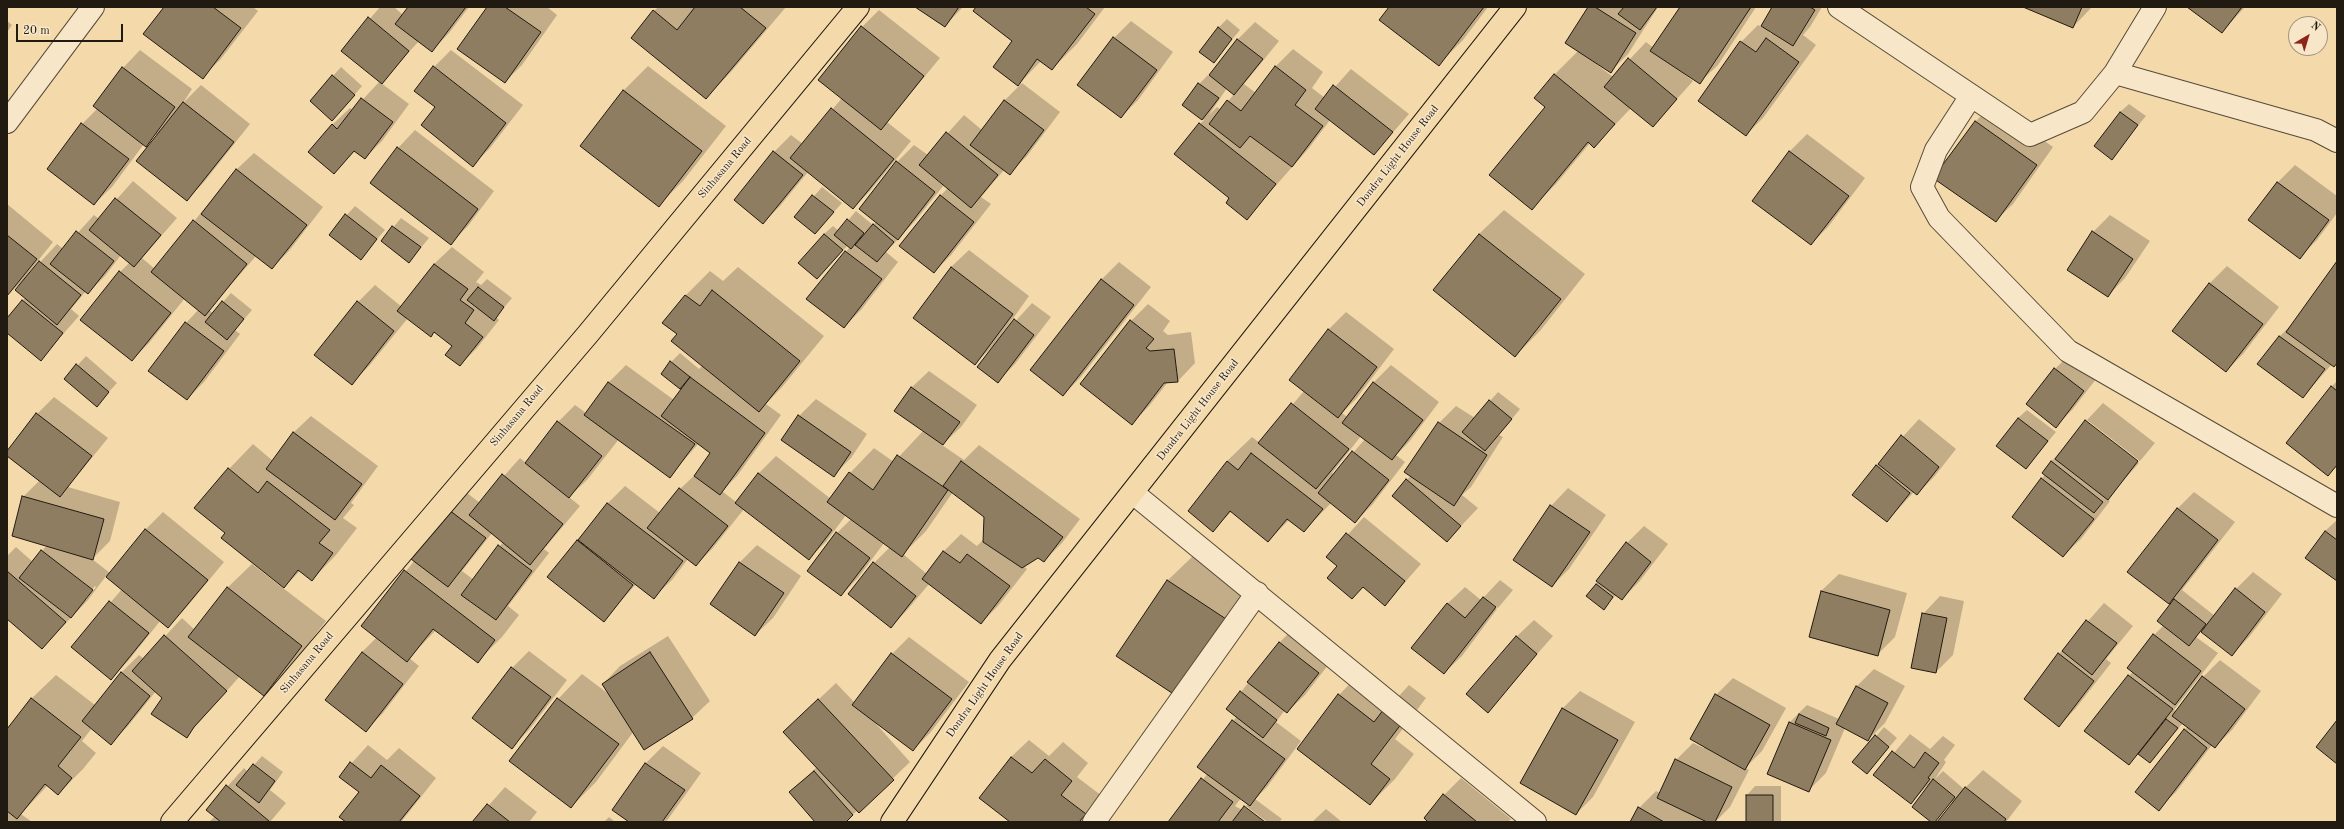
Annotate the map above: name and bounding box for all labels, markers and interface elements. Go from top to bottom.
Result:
scale bar [18,16,125,42]
north arrow [2288,16,2328,56]
text: N [2308,20,2322,34]
text: 20 m [23,25,50,37]
street label: Dondra Light House Road [1354,103,1442,209]
street label: Sinhasana Road [695,135,755,201]
street label: Dondra Light House Road [1154,357,1242,463]
street label: Sinhasana Road [487,383,547,449]
street label: Sinhasana Road [277,630,337,696]
street label: Dondra Light House Road [944,630,1026,740]

